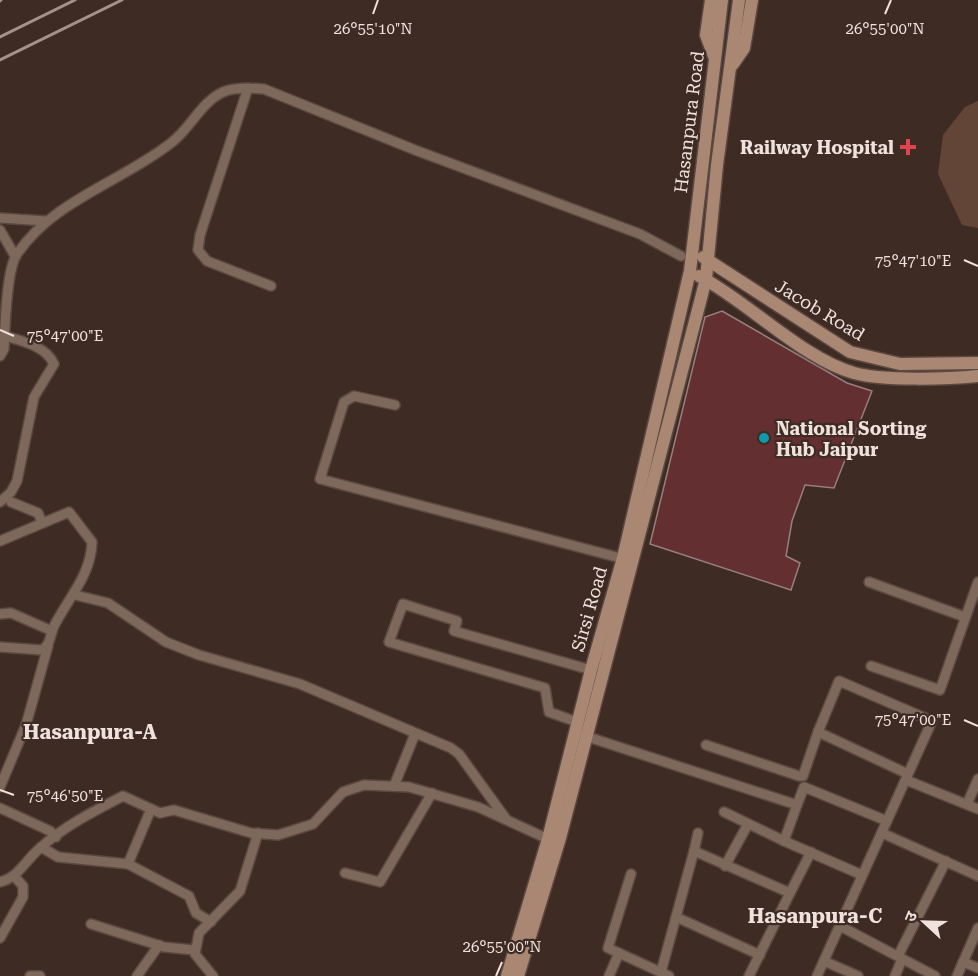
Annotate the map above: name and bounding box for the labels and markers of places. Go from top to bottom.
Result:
place label: Railway Hospital [740,137,894,158]
marker: Railway Hospital [899,138,917,156]
place label: National Sorting Hub Jaipur [776,418,927,460]
marker: National Sorting Hub Jaipur [757,431,771,445]

